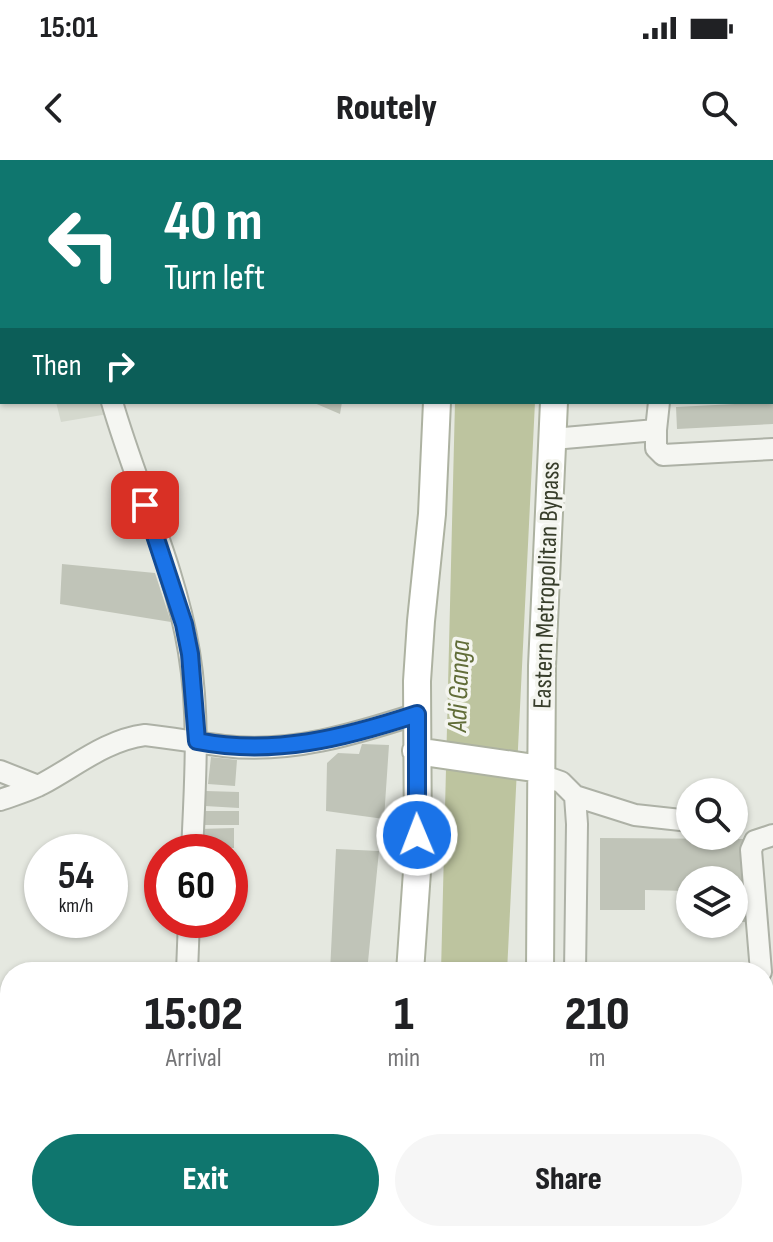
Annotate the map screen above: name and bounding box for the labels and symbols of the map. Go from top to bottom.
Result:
street label: Eastern Metropolitan Bypass [527,461,567,709]
pin [111,471,179,539]
water label: Adi Ganga [441,639,477,733]
position arrow [375,793,459,877]
speed limit sign: 60 [144,834,248,938]

